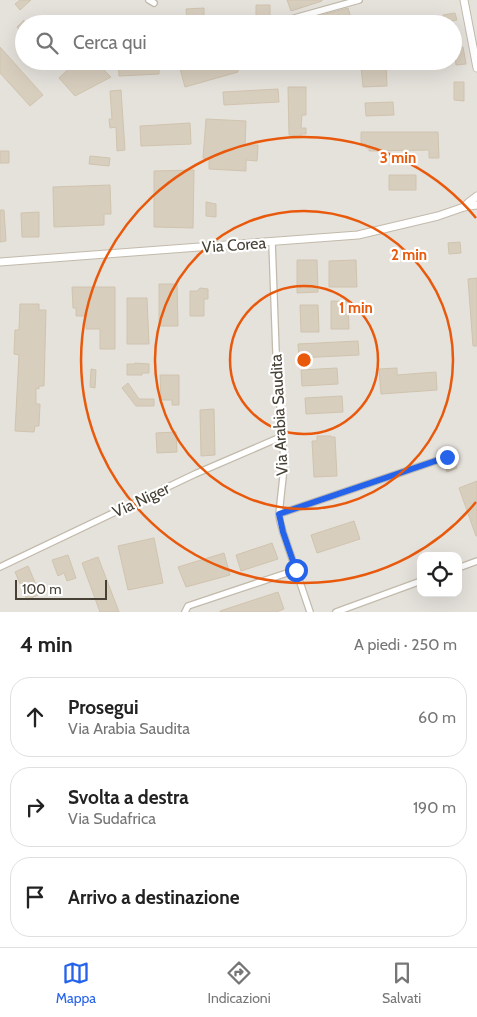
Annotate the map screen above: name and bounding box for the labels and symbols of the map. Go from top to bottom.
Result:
text: 3 min [380,149,416,167]
street label: Via Corea [201,233,267,257]
text: 2 min [391,246,427,264]
text: 1 min [339,299,373,317]
centre of rings [295,351,313,369]
street label: Via Arabia Saudita [266,353,292,476]
route end [436,446,459,469]
street label: Via Niger [109,478,173,521]
route start [285,559,308,582]
scale bar [15,577,108,600]

